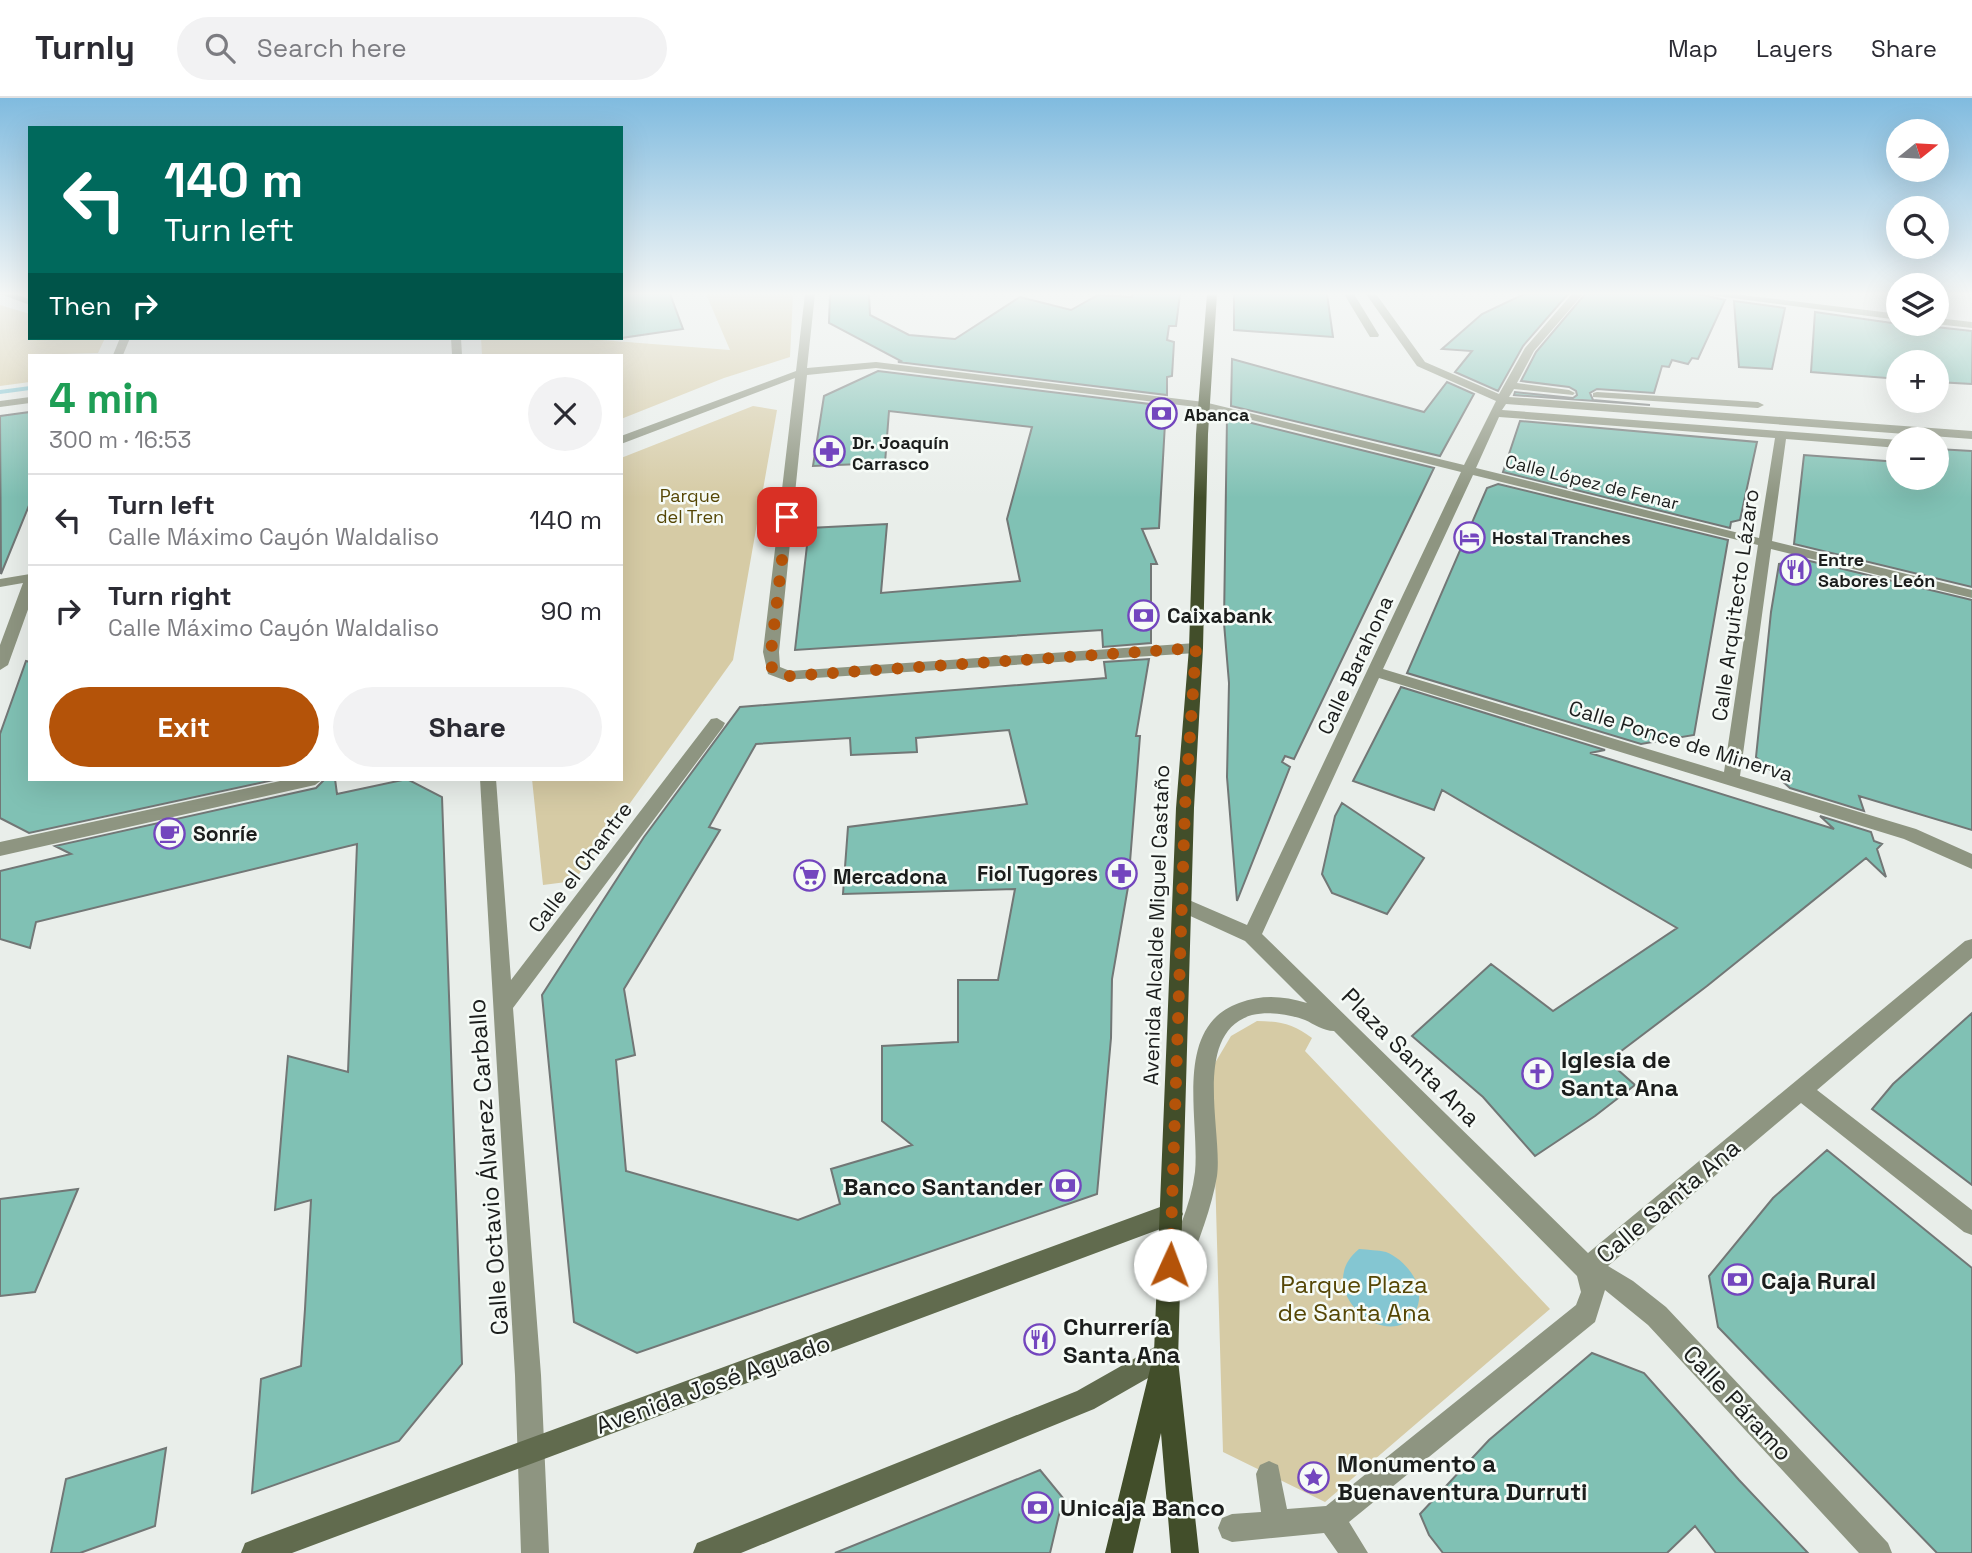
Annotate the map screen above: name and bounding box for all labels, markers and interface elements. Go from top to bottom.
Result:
search box [177,17,667,80]
text: Turnly [35,27,135,69]
icon: search [201,29,239,67]
text: Search here [257,31,407,65]
text: Map [1668,33,1718,64]
text: Layers [1756,33,1833,64]
text: Share [1871,33,1937,64]
north arrow [1886,119,1950,182]
map controls [1886,119,1949,490]
text: 140 m [164,149,303,211]
icon: left [49,154,140,245]
button: search [1886,196,1949,259]
text: Turn left [164,210,294,250]
button: layers [1886,273,1949,336]
icon: right [126,287,164,325]
text: Then [49,289,112,323]
button: + [1886,350,1949,413]
text: 4 min [49,372,159,425]
button: close [528,377,602,451]
bank icon: Abanca [1144,397,1178,431]
place label: Abanca [1184,403,1250,426]
text: 300 m · 16:53 [49,425,191,455]
button: − [1886,427,1949,490]
place label: Dr. Joaquín Carrasco [852,431,949,475]
pharmacy icon: Dr. Joaquín Carrasco [812,435,846,469]
street label: Calle López de Fenar [1503,449,1681,515]
park label: Parque del Tren [656,484,724,528]
pin [757,487,817,547]
street label: Calle Arquitecto Lázaro [1705,487,1765,723]
text: Turn left [108,488,215,522]
icon: arrive [768,498,806,536]
icon: left [49,501,87,539]
text: 140 m [529,503,602,537]
hotel icon: Hostal Tranches [1452,520,1486,554]
text: Calle Máximo Cayón Waldaliso [108,522,439,552]
place label: Hostal Tranches [1492,526,1631,549]
place label: Entre Sabores León [1818,548,1935,592]
restaurant icon: Entre Sabores León [1778,552,1812,586]
text: Turn right [108,579,232,613]
street label: Calle Barahona [1311,591,1399,739]
icon: right [49,592,87,630]
text: 90 m [540,594,602,628]
bank icon: Caixabank [1127,598,1161,632]
place label: Caixabank [1167,602,1273,629]
text: Calle Máximo Cayón Waldaliso [108,613,439,643]
button: Exit [49,687,319,767]
button: Share [333,687,602,767]
street label: Calle Ponce de Minerva [1566,694,1796,788]
street label: Avenida Alcalde Miguel Castaño [1137,764,1175,1086]
street label: Calle el Chantre [522,796,638,938]
cafe icon: Sonríe [153,816,187,850]
place label: Sonríe [193,820,258,847]
pharmacy icon: Fiol Tugores [1104,856,1138,890]
supermarket icon: Mercadona [793,859,827,893]
place label: Fiol Tugores [977,860,1098,887]
place label: Mercadona [833,863,947,890]
street label: Plaza Santa Ana [1335,981,1487,1133]
street label: Calle Octavio Álvarez Carballo [461,998,515,1336]
place label: Iglesia de Santa Ana [1561,1044,1678,1103]
church icon: Iglesia de Santa Ana [1521,1056,1555,1090]
street label: Calle Santa Ana [1590,1132,1746,1270]
bank icon: Banco Santander [1049,1169,1083,1203]
place label: Banco Santander [842,1171,1043,1202]
position arrow [1133,1228,1207,1302]
bank icon: Caja Rural [1721,1263,1755,1297]
place label: Caja Rural [1761,1265,1876,1296]
park label: Parque Plaza de Santa Ana [1278,1269,1431,1328]
place label: Churrería Santa Ana [1063,1311,1180,1370]
restaurant icon: Churrería Santa Ana [1023,1323,1057,1357]
street label: Avenida José Aguado [591,1327,835,1441]
street label: Calle Páramo [1676,1339,1800,1467]
place label: Monumento a Buenaventura Durruti [1337,1448,1587,1507]
place icon: Monumento a Buenaventura Durruti [1297,1460,1331,1494]
bank icon: Unicaja Banco [1020,1490,1054,1524]
place label: Unicaja Banco [1060,1492,1225,1523]

